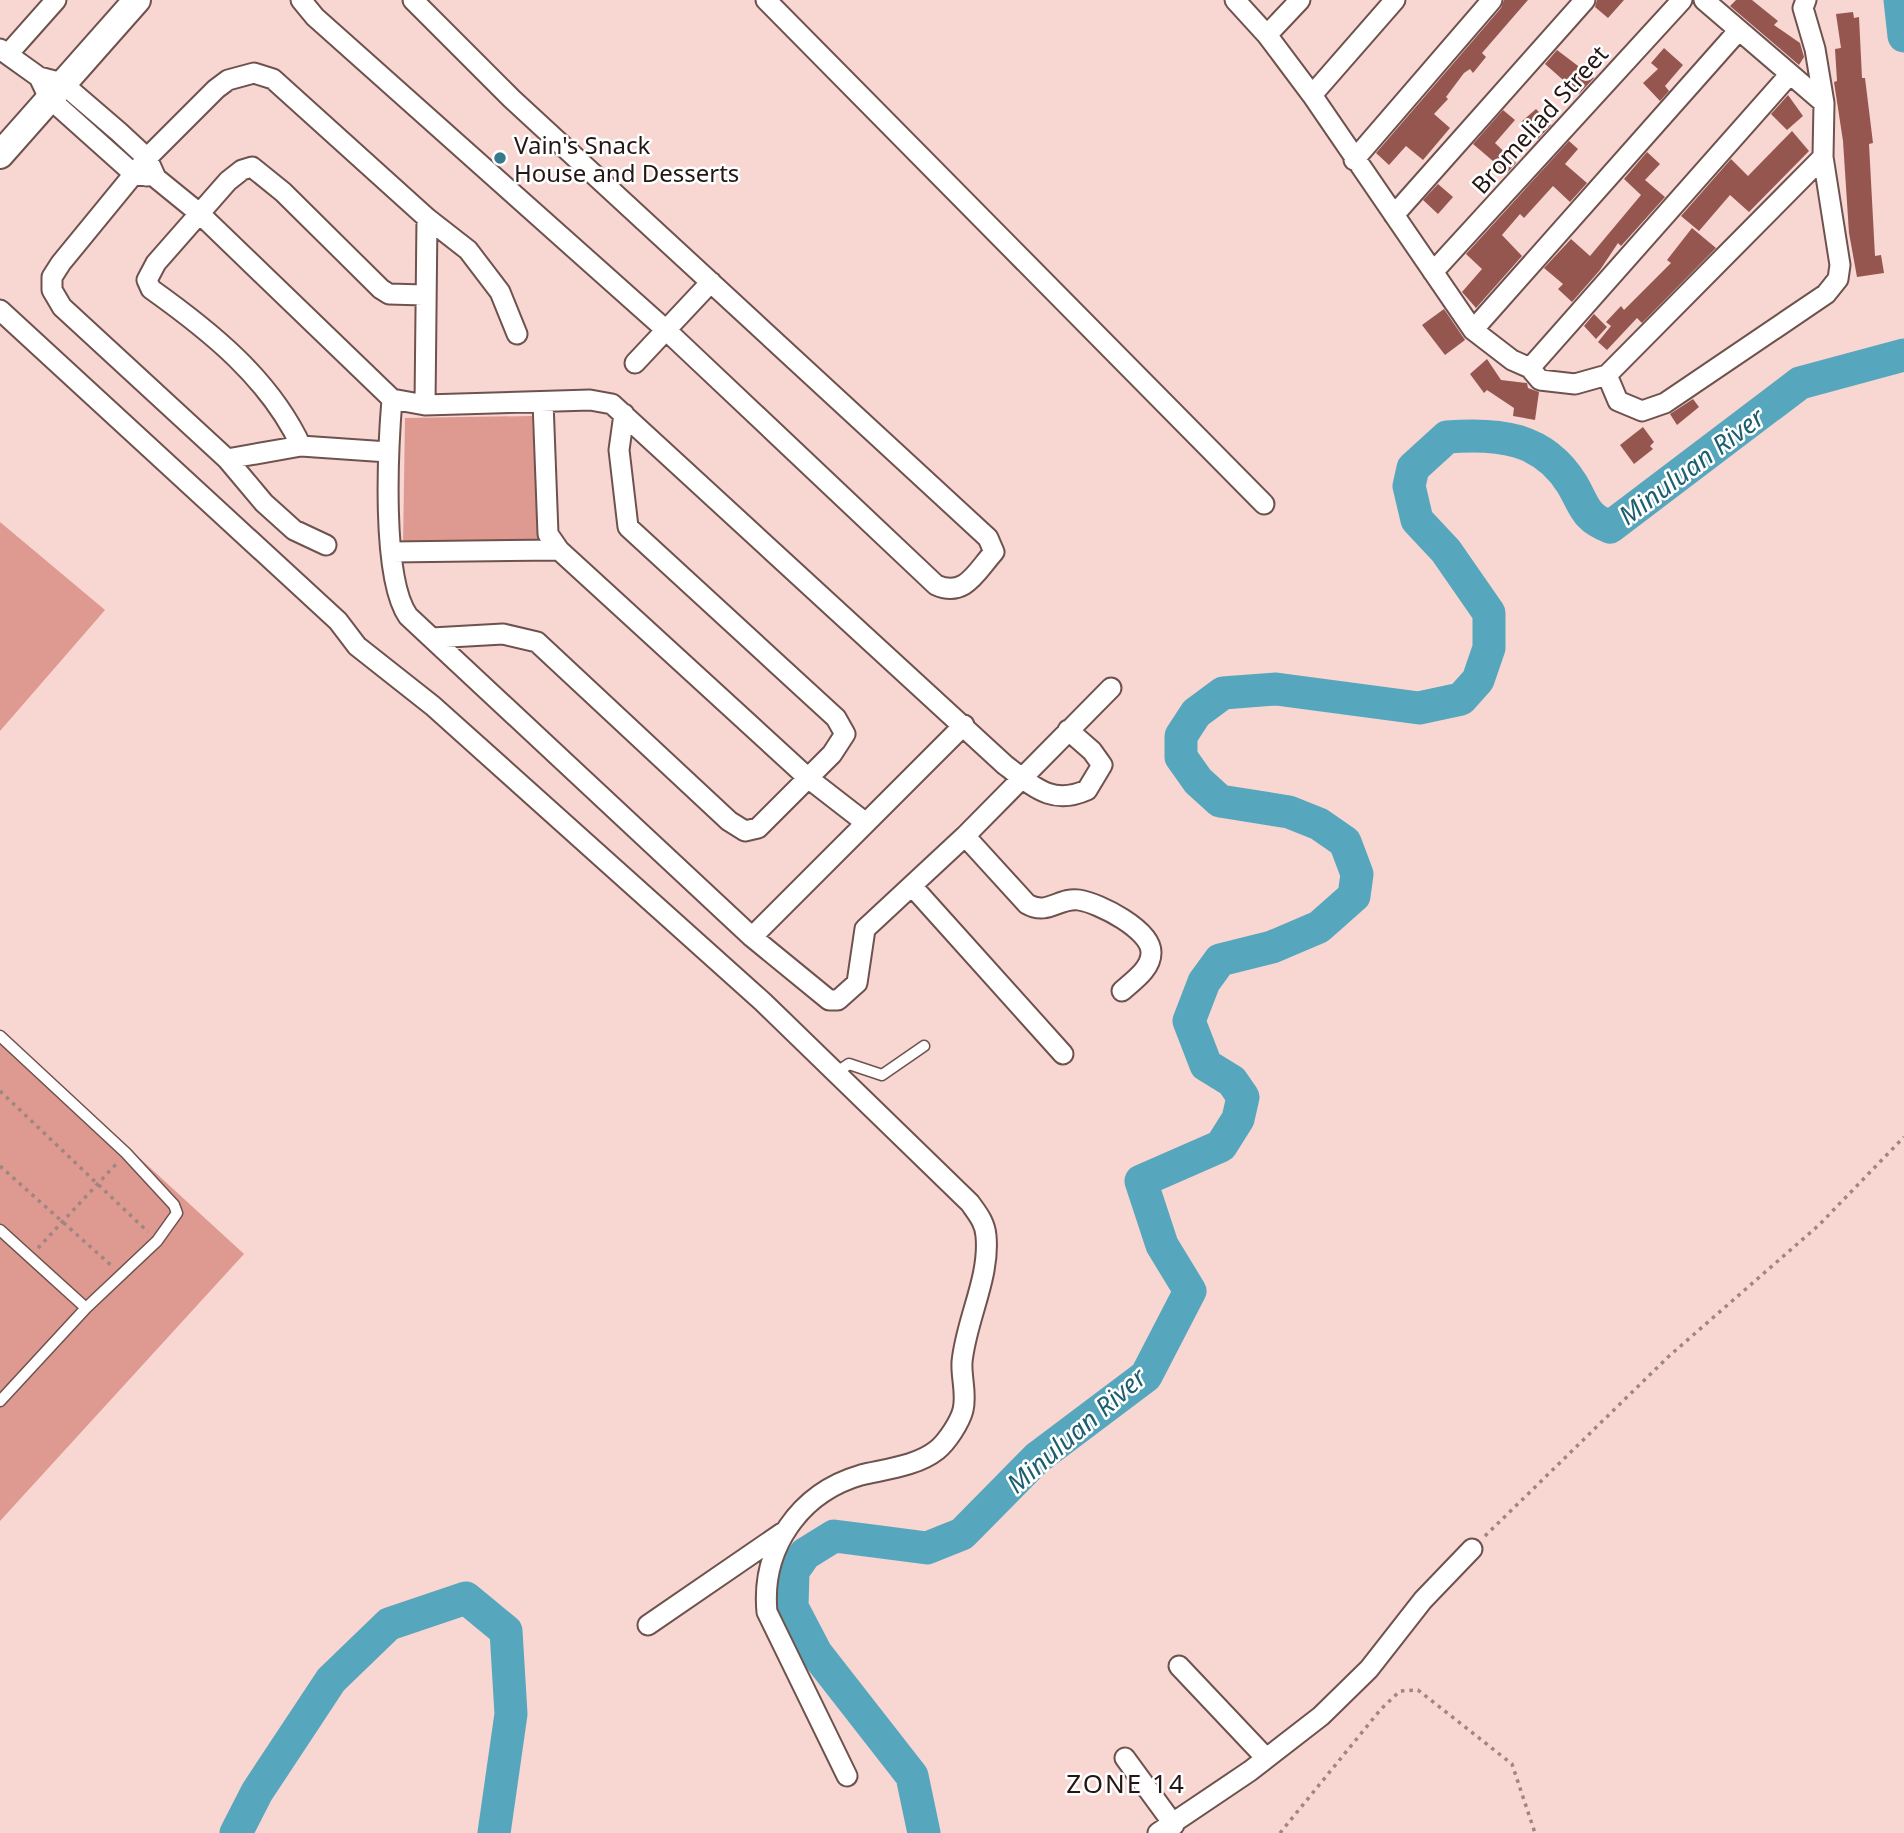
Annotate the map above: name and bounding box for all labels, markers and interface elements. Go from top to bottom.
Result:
street label: Bromeliad Street [1463,37,1615,200]
place label: Vain's Snack House and Desserts [514,128,739,189]
marker: Vain's Snack House and Desserts [492,150,508,166]
water label: Minuluan River [1611,398,1773,533]
water label: Minuluan River [998,1358,1155,1501]
district label: ZONE 14 [1066,1765,1186,1801]

